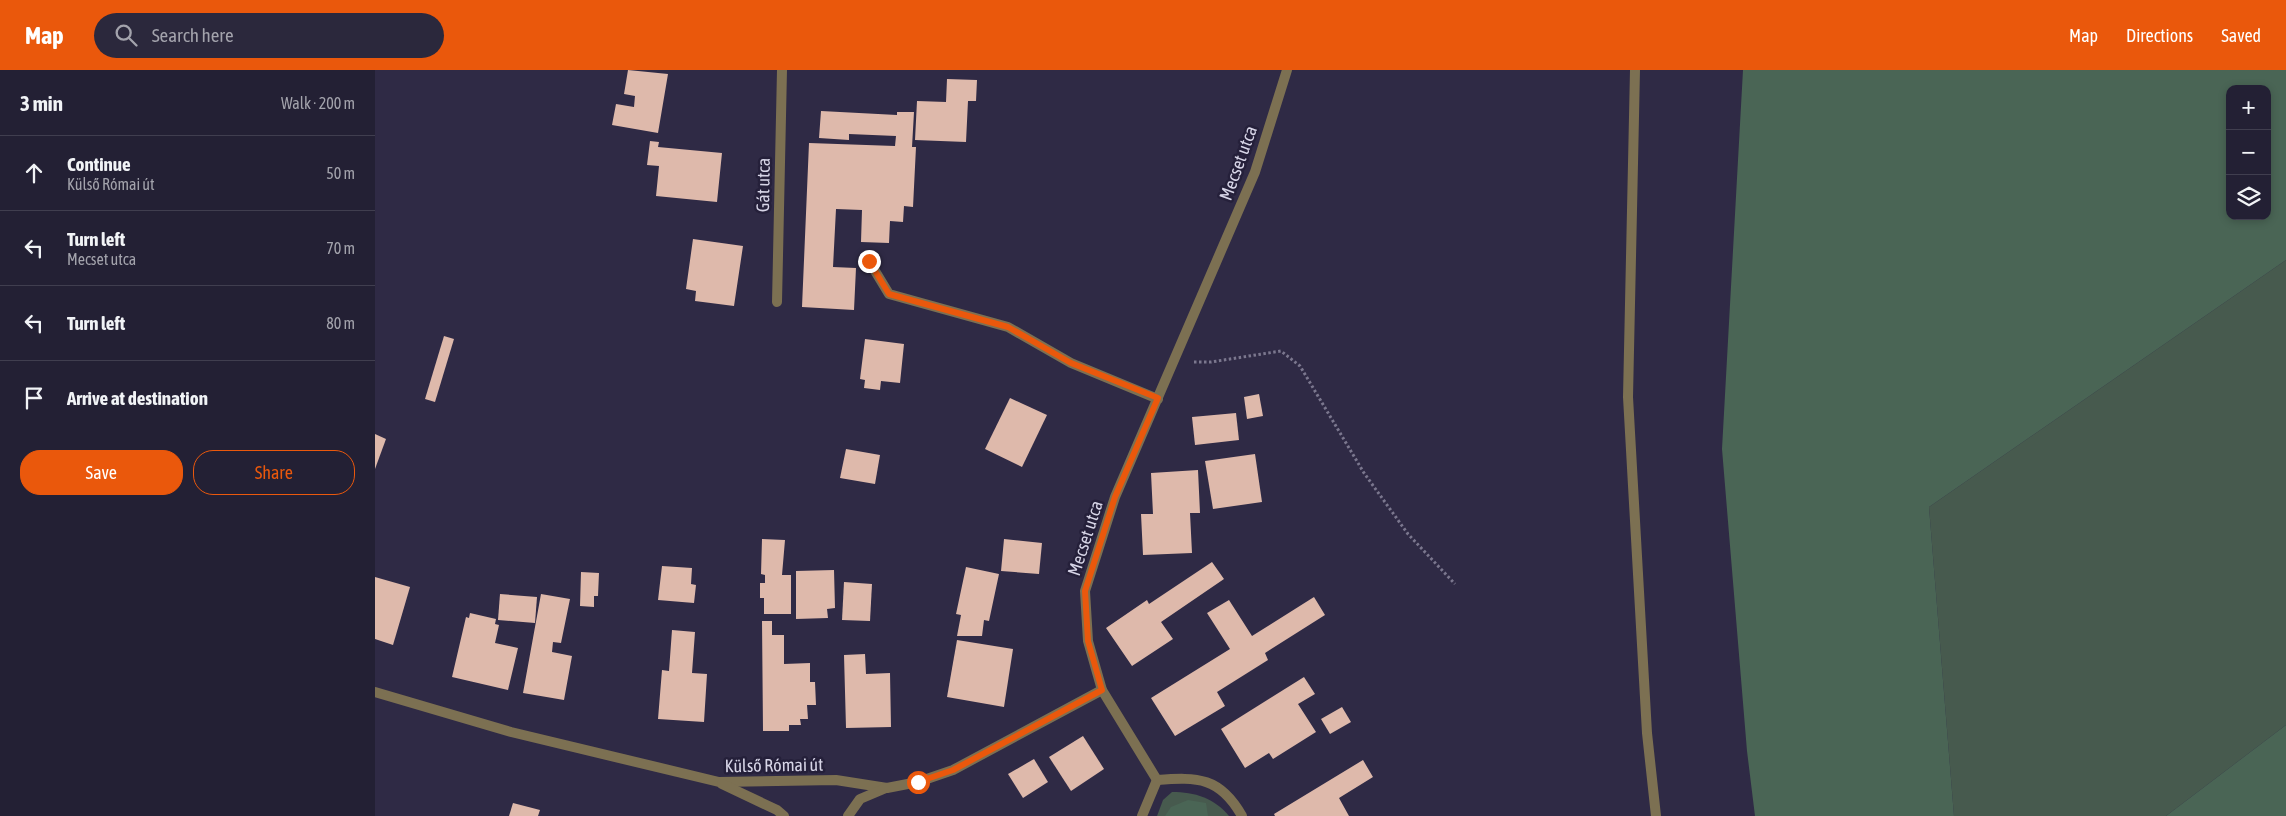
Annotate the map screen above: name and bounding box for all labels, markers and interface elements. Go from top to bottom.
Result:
search box [94,13,444,58]
icon: search [112,21,140,49]
text: Map [25,22,64,49]
text: Search here [152,24,234,46]
text: Map [2069,25,2098,46]
text: Directions [2126,25,2193,46]
text: Saved [2221,25,2261,46]
map controls [2226,85,2271,220]
button: + [2226,85,2271,130]
text: 3 min [20,91,63,115]
text: Walk · 200 m [281,94,355,112]
street label: Mecset utca [1215,123,1261,203]
button: − [2226,130,2271,175]
text: Continue [67,153,131,175]
street label: Gát utca [752,158,774,212]
icon: ahead [20,159,48,187]
text: 50 m [326,164,355,182]
text: Külső Római út [67,175,155,193]
button: layers [2226,175,2271,220]
text: Turn left [67,228,125,250]
icon: left [20,234,48,262]
text: 70 m [326,239,355,257]
text: Mecset utca [67,250,136,268]
route end [858,250,881,273]
icon: left [20,309,48,337]
text: Turn left [67,312,125,334]
text: 80 m [326,314,355,332]
icon: arrive [20,384,48,412]
text: Arrive at destination [67,387,208,409]
button: Save [20,450,183,495]
button: Share [193,450,355,495]
street label: Mecset utca [1063,498,1107,578]
street label: Külső Római út [724,754,824,776]
route start [907,771,930,794]

